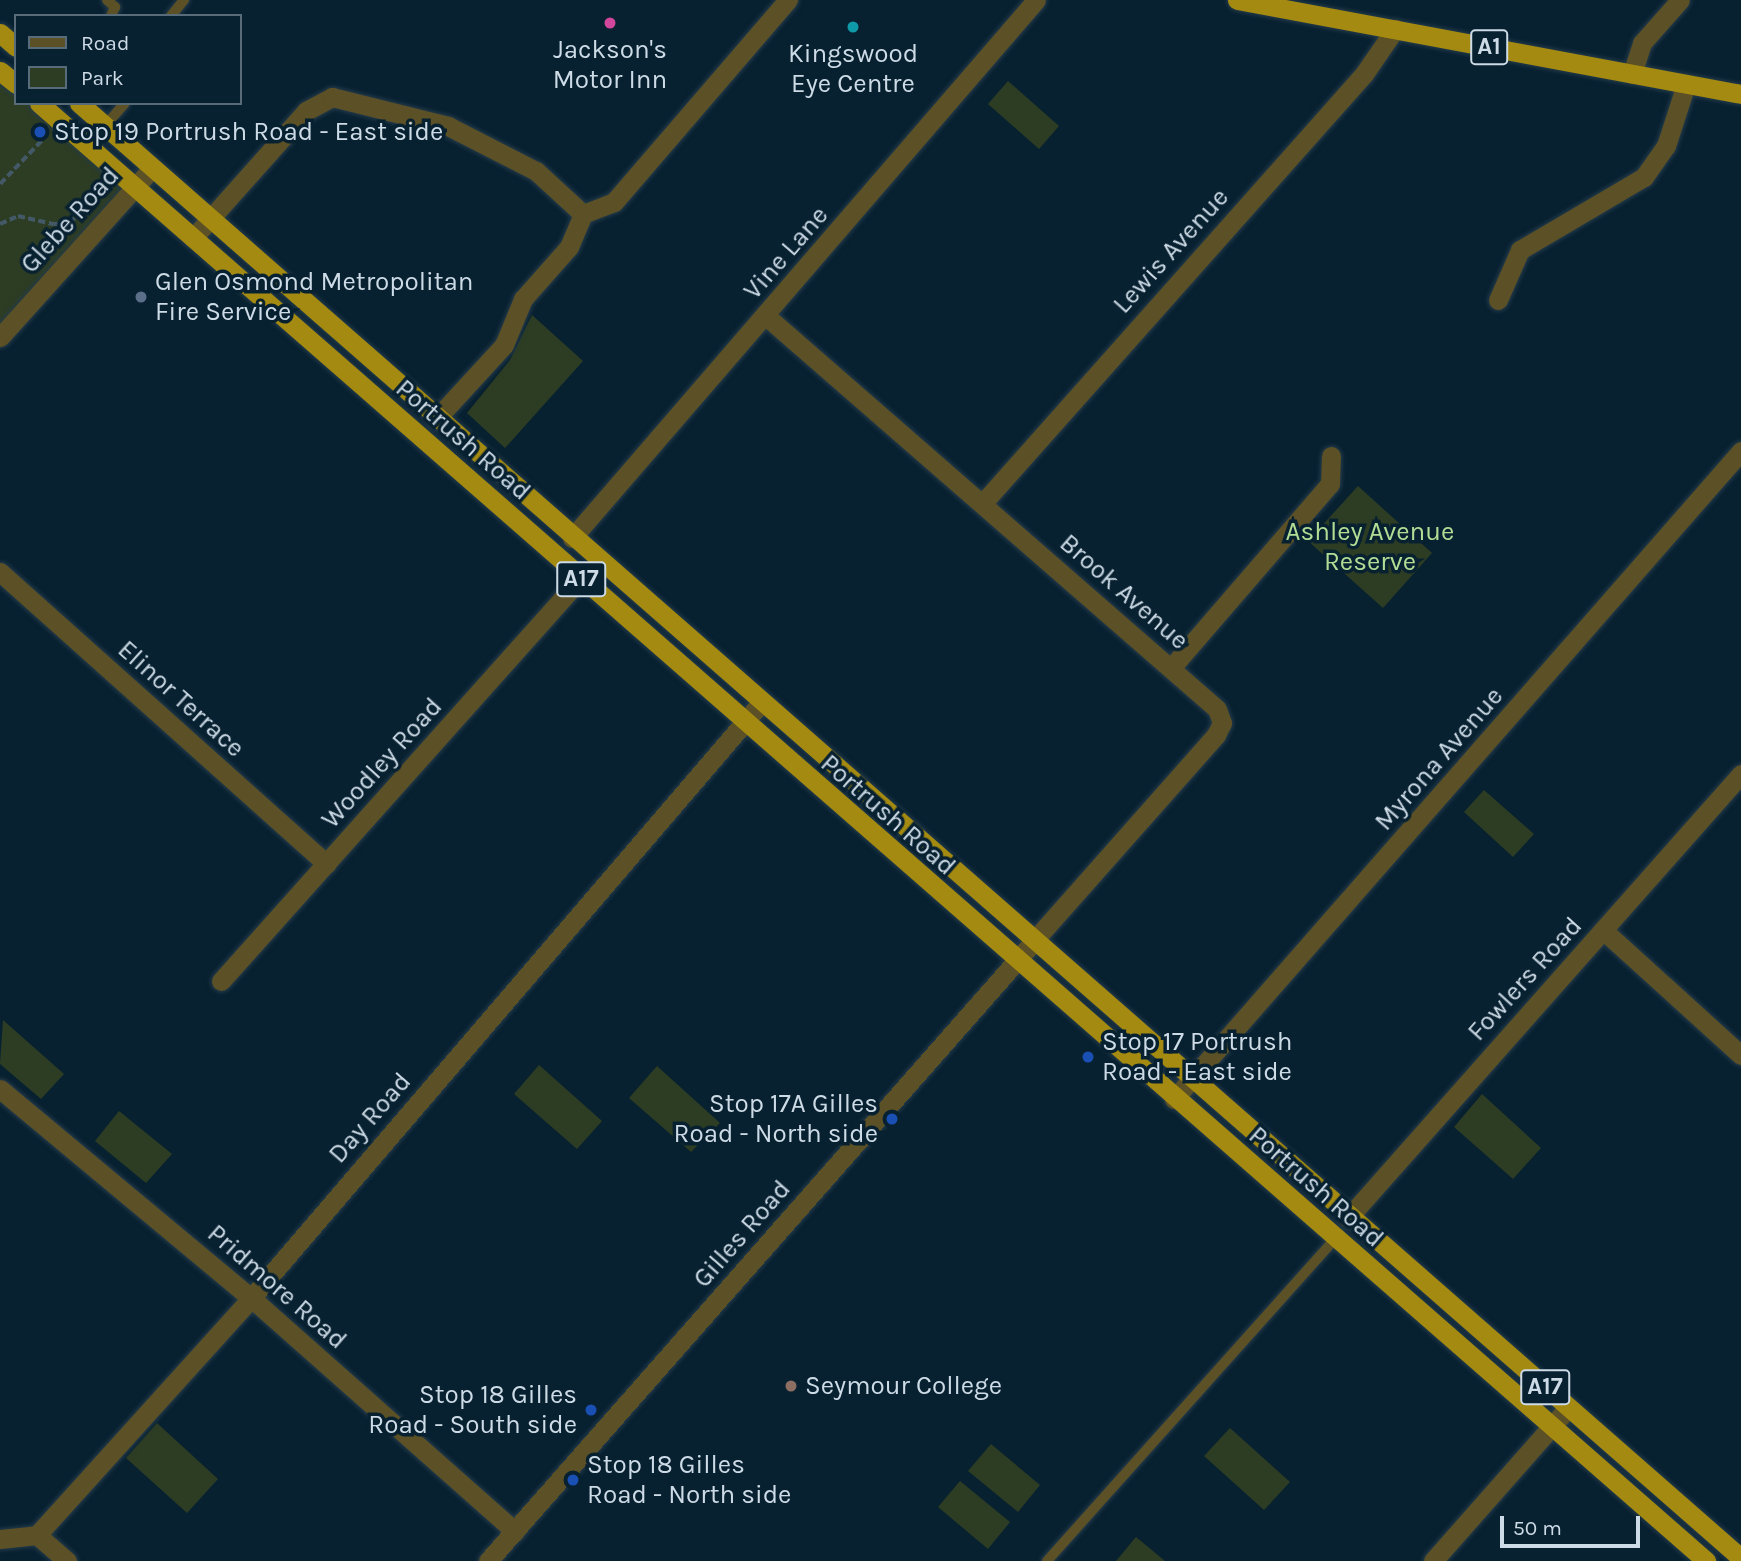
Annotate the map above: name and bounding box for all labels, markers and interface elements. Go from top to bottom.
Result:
legend [14,14,242,105]
marker: Jackson's Motor Inn [602,15,618,31]
marker: Kingswood Eye Centre [845,19,861,35]
road number: A1 [1470,27,1508,68]
text: Road [81,31,129,55]
place label: Jackson's Motor Inn [553,34,667,96]
place label: Kingswood Eye Centre [788,38,918,100]
text: Park [81,66,124,90]
place label: Stop 19 Portrush Road - East side [54,116,443,148]
marker: Stop 19 Portrush Road - East side [32,124,48,140]
street label: Glebe Road [14,160,126,280]
street label: Lewis Avenue [1107,182,1235,320]
street label: Vine Lane [737,200,835,306]
place label: Glen Osmond Metropolitan Fire Service [155,266,473,328]
marker: Glen Osmond Metropolitan Fire Service [133,289,149,305]
street label: Portrush Road [389,373,537,507]
park label: Ashley Avenue Reserve [1286,516,1454,578]
street label: Brook Avenue [1053,528,1195,656]
road number: A17 [555,558,607,600]
street label: Elinor Terrace [111,634,251,764]
street label: Myrona Avenue [1368,681,1510,837]
street label: Woodley Road [315,691,449,835]
street label: Portrush Road [814,748,962,882]
street label: Fowlers Road [1461,911,1589,1047]
place label: Stop 17 Portrush Road - East side [1102,1026,1292,1088]
marker: Stop 17 Portrush Road - East side [1080,1049,1096,1065]
street label: Day Road [322,1066,418,1170]
place label: Stop 17A Gilles Road - North side [674,1088,878,1150]
marker: Stop 17A Gilles Road - North side [884,1111,900,1127]
street label: Portrush Road [1242,1120,1390,1254]
street label: Gilles Road [687,1174,797,1294]
street label: Pridmore Road [201,1218,353,1356]
road number: A17 [1519,1366,1571,1408]
place label: Seymour College [805,1370,1002,1402]
marker: Seymour College [783,1378,799,1394]
place label: Stop 18 Gilles Road - South side [368,1379,577,1440]
marker: Stop 18 Gilles Road - South side [583,1402,599,1418]
place label: Stop 18 Gilles Road - North side [587,1449,791,1510]
marker: Stop 18 Gilles Road - North side [565,1472,581,1488]
scale bar [1503,1502,1643,1546]
text: 50 m [1513,1516,1562,1540]

